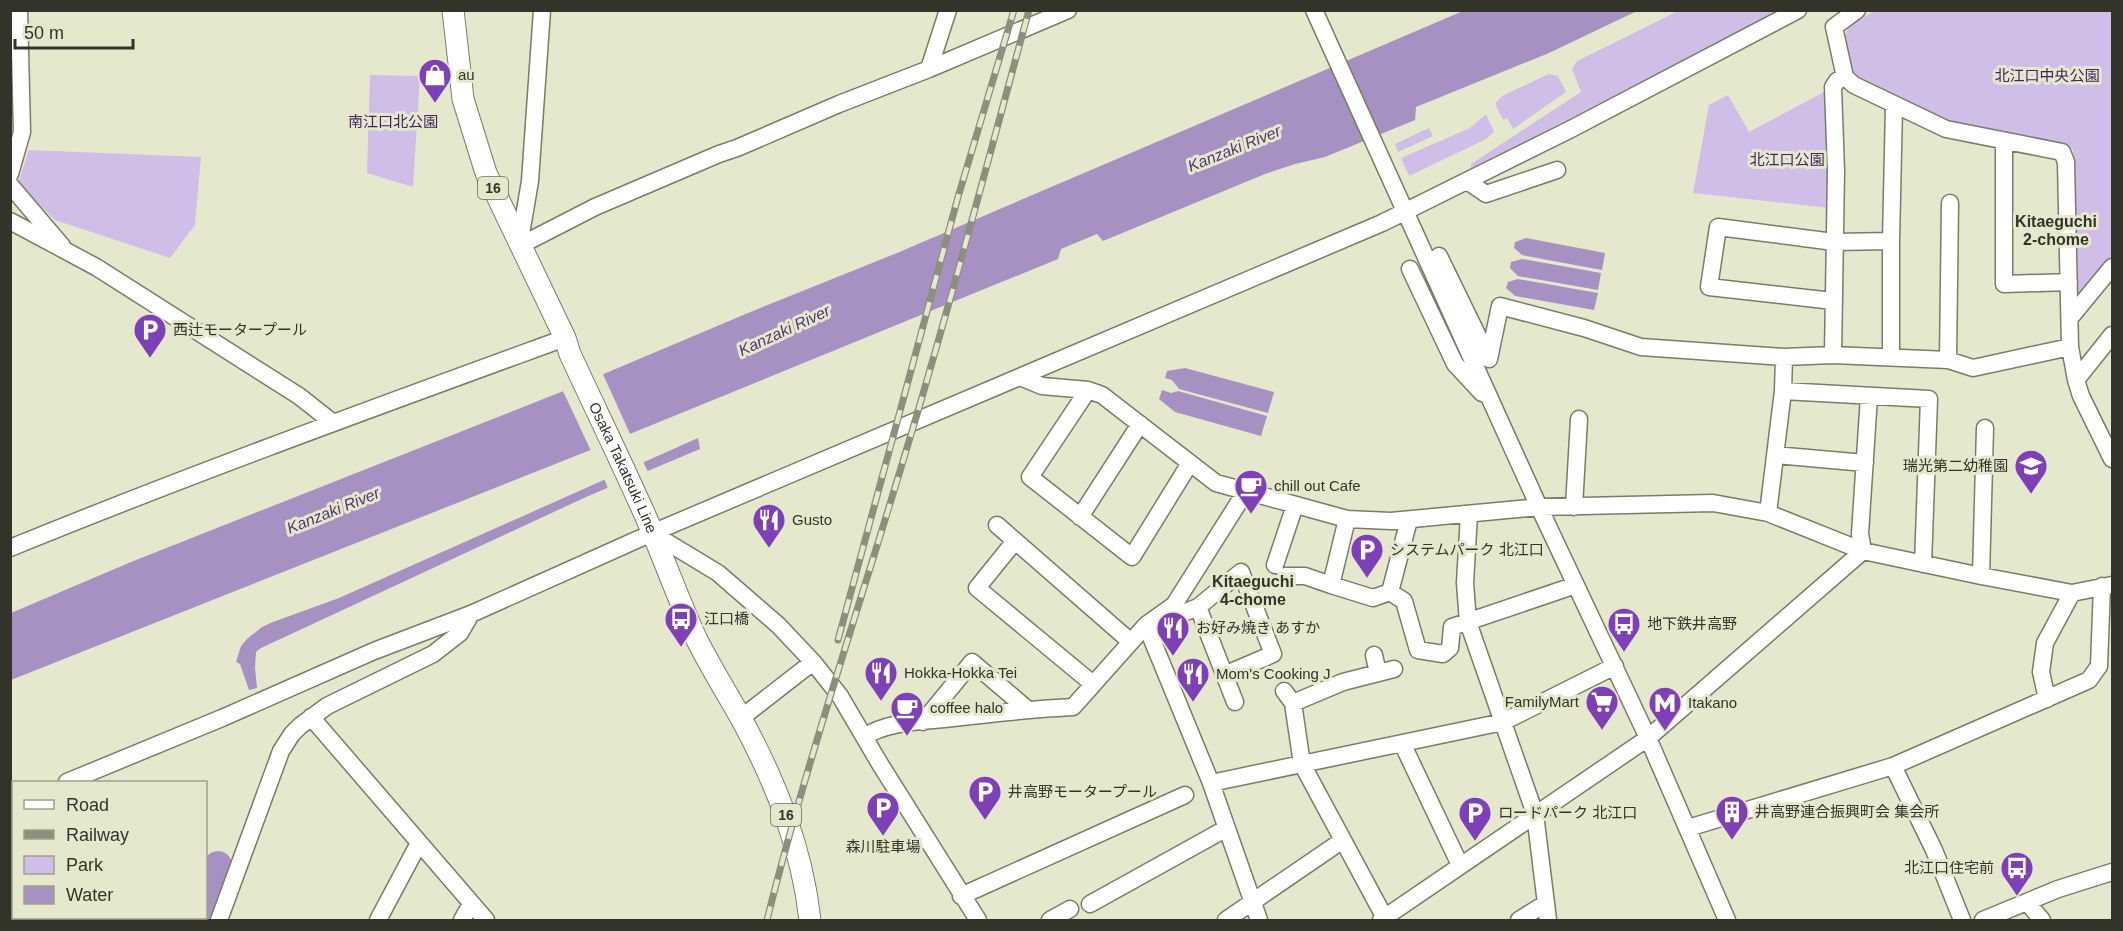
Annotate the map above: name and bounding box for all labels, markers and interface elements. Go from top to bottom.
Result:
scale bar [15,12,134,50]
text: 50 m [24,23,64,43]
shop icon: au [417,57,453,104]
place label: au [458,66,475,83]
park label: 北江口中央公園 [1994,67,2100,84]
park label: 南江口北公園 [348,113,438,130]
water label: Kanzaki River [1185,122,1284,175]
park label: 北江口公園 [1749,151,1825,168]
road number: 16 [478,177,508,199]
district label: Kitaeguchi 2-chome [2015,213,2097,248]
water label: Kanzaki River [736,302,833,359]
parking icon: 西辻モータープール [132,312,168,359]
place label: 西辻モータープール [173,321,307,338]
street label: Osaka Takatsuki Line [586,399,661,535]
school or university icon: 瑞光第二幼稚園 [2013,448,2049,495]
place label: 瑞光第二幼稚園 [1903,457,2008,474]
cafe icon: chill out Cafe [1233,468,1269,515]
place label: chill out Cafe [1274,477,1361,494]
water label: Kanzaki River [284,484,383,537]
restaurant icon: Gusto [751,502,787,549]
place label: Gusto [792,511,832,528]
parking icon: システムパーク 北江口 [1349,532,1385,579]
place label: システムパーク 北江口 [1390,541,1544,558]
district label: Kitaeguchi 4-chome [1212,573,1294,608]
bus stop icon: 江口橋 [663,601,699,648]
bus stop icon: 地下鉄井高野 [1606,606,1642,653]
place label: 江口橋 [704,610,749,627]
restaurant icon: お好み焼き あすか [1155,610,1191,657]
place label: 地下鉄井高野 [1647,615,1737,632]
place label: お好み焼き あすか [1196,619,1320,636]
restaurant icon: Hokka-Hokka Tei [863,655,899,702]
restaurant icon: Mom's Cooking J [1175,656,1211,703]
place label: Hokka-Hokka Tei [904,664,1017,681]
place label: Mom's Cooking J [1216,665,1331,682]
supermarket icon: FamilyMart [1584,684,1620,731]
metro station icon: Itakano [1647,685,1683,732]
cafe icon: coffee halo [889,690,925,737]
place label: FamilyMart [1505,693,1580,710]
place label: Itakano [1688,694,1737,711]
place label: coffee halo [930,699,1003,716]
parking icon: 井高野モータープール [967,774,1003,821]
legend [12,781,207,919]
place label: 井高野モータープール [1008,783,1157,800]
parking icon: 森川駐車場 [865,790,901,837]
building icon: 井高野連合振興町会 集会所 [1714,794,1750,841]
text: Road [66,795,109,815]
parking icon: ロードパーク 北江口 [1457,795,1493,842]
place label: 井高野連合振興町会 集会所 [1755,803,1939,820]
road number: 16 [771,804,801,826]
place label: ロードパーク 北江口 [1498,804,1637,821]
text: Railway [66,825,129,845]
place label: 森川駐車場 [845,838,921,855]
bus stop icon: 北江口住宅前 [1999,850,2035,897]
text: Park [66,855,104,875]
place label: 北江口住宅前 [1904,859,1994,876]
text: Water [66,885,113,905]

